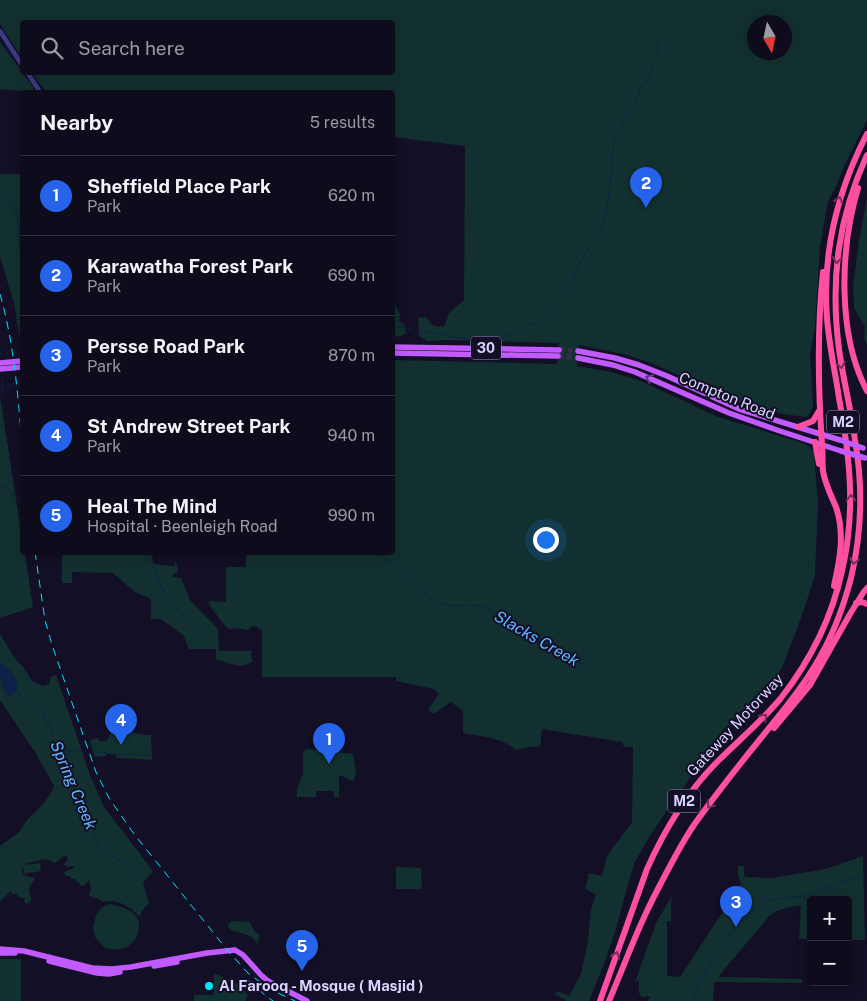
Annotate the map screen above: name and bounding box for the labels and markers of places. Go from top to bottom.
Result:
pin: 2 [630,167,662,208]
pin: 4 [105,704,137,745]
pin: 1 [313,723,345,764]
pin: 3 [720,886,752,927]
pin: 5 [286,930,318,971]
place label: Al Farooq - Mosque ( Masjid ) [219,977,423,994]
marker: Al Farooq - Mosque ( Masjid ) [203,980,215,992]

